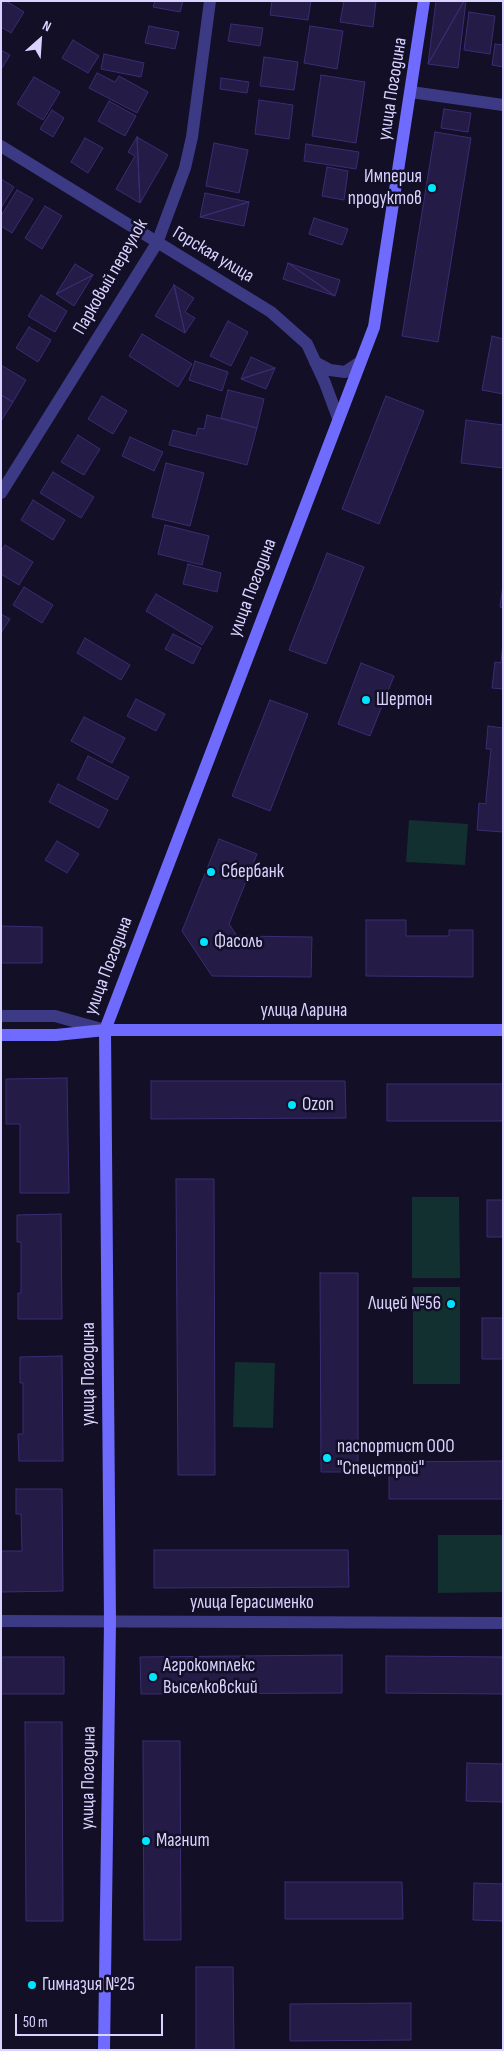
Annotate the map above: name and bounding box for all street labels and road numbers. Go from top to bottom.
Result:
street label: улица Погодина [374,36,412,142]
street label: Парковый переулок [69,215,153,339]
street label: Горская улица [168,222,258,288]
street label: улица Погодина [224,536,282,640]
street label: улица Погодина [80,914,138,1018]
street label: улица Ларина [261,1000,347,1022]
street label: улица Погодина [78,1322,100,1426]
street label: улица Герасименко [190,1592,314,1614]
street label: улица Погодина [77,1726,101,1830]

